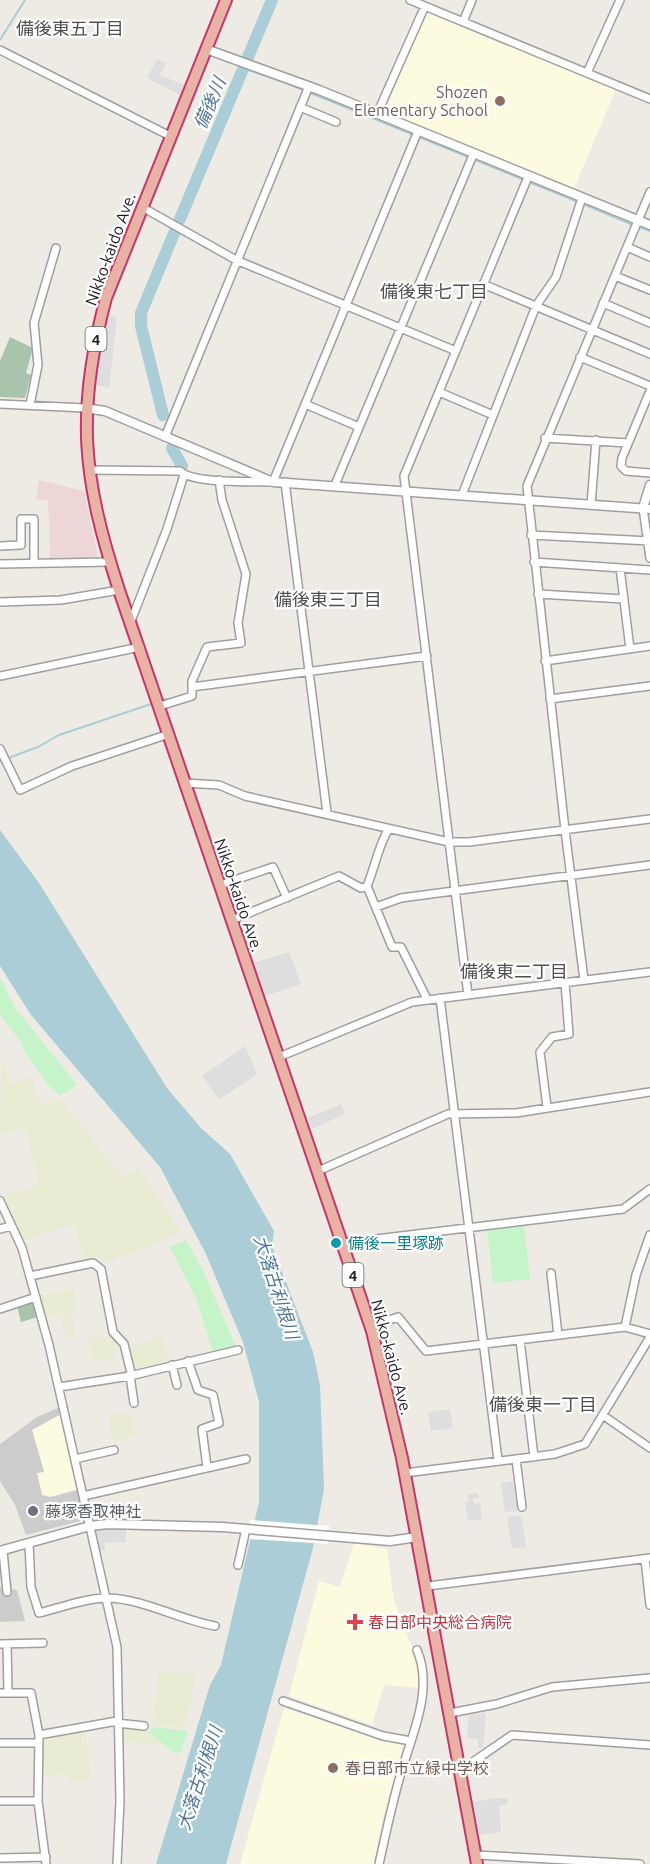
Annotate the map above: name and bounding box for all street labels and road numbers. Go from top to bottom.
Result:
street label: Nikko-kaido Ave. [81,190,139,308]
road number: 4 [86,327,106,351]
street label: Nikko-kaido Ave. [211,836,267,954]
road number: 4 [342,1263,364,1287]
street label: Nikko-kaido Ave. [368,1297,416,1417]

